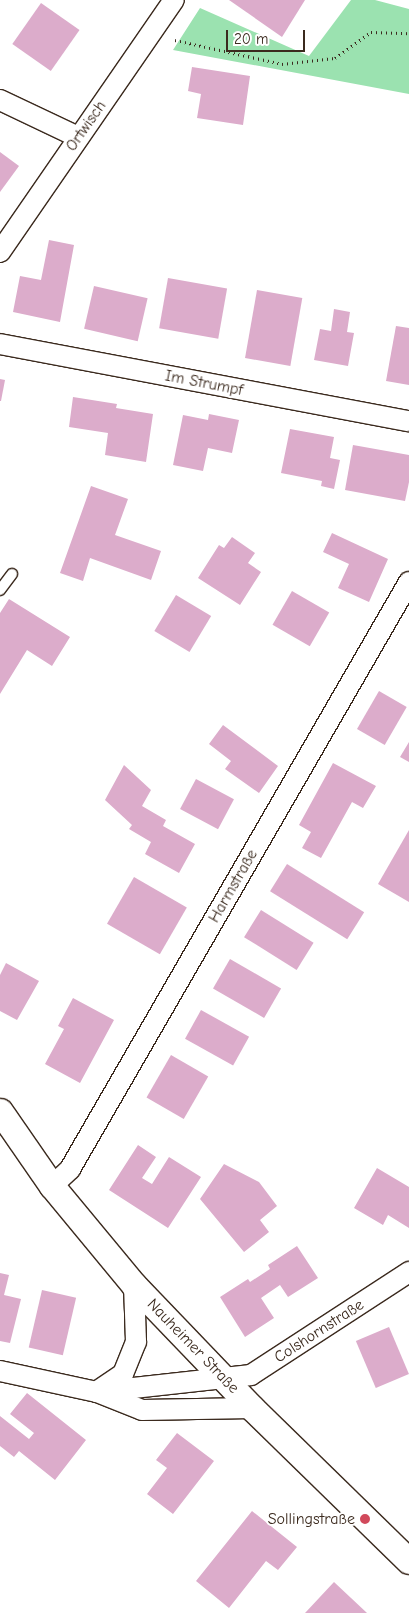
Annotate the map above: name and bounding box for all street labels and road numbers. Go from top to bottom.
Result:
street label: Ortwisch [62,97,110,155]
street label: Im Strumpf [163,366,245,400]
street label: Harmstraße [204,846,262,926]
street label: Nauheimer Straße [143,1295,243,1397]
street label: Colshornstraße [271,1295,367,1367]

